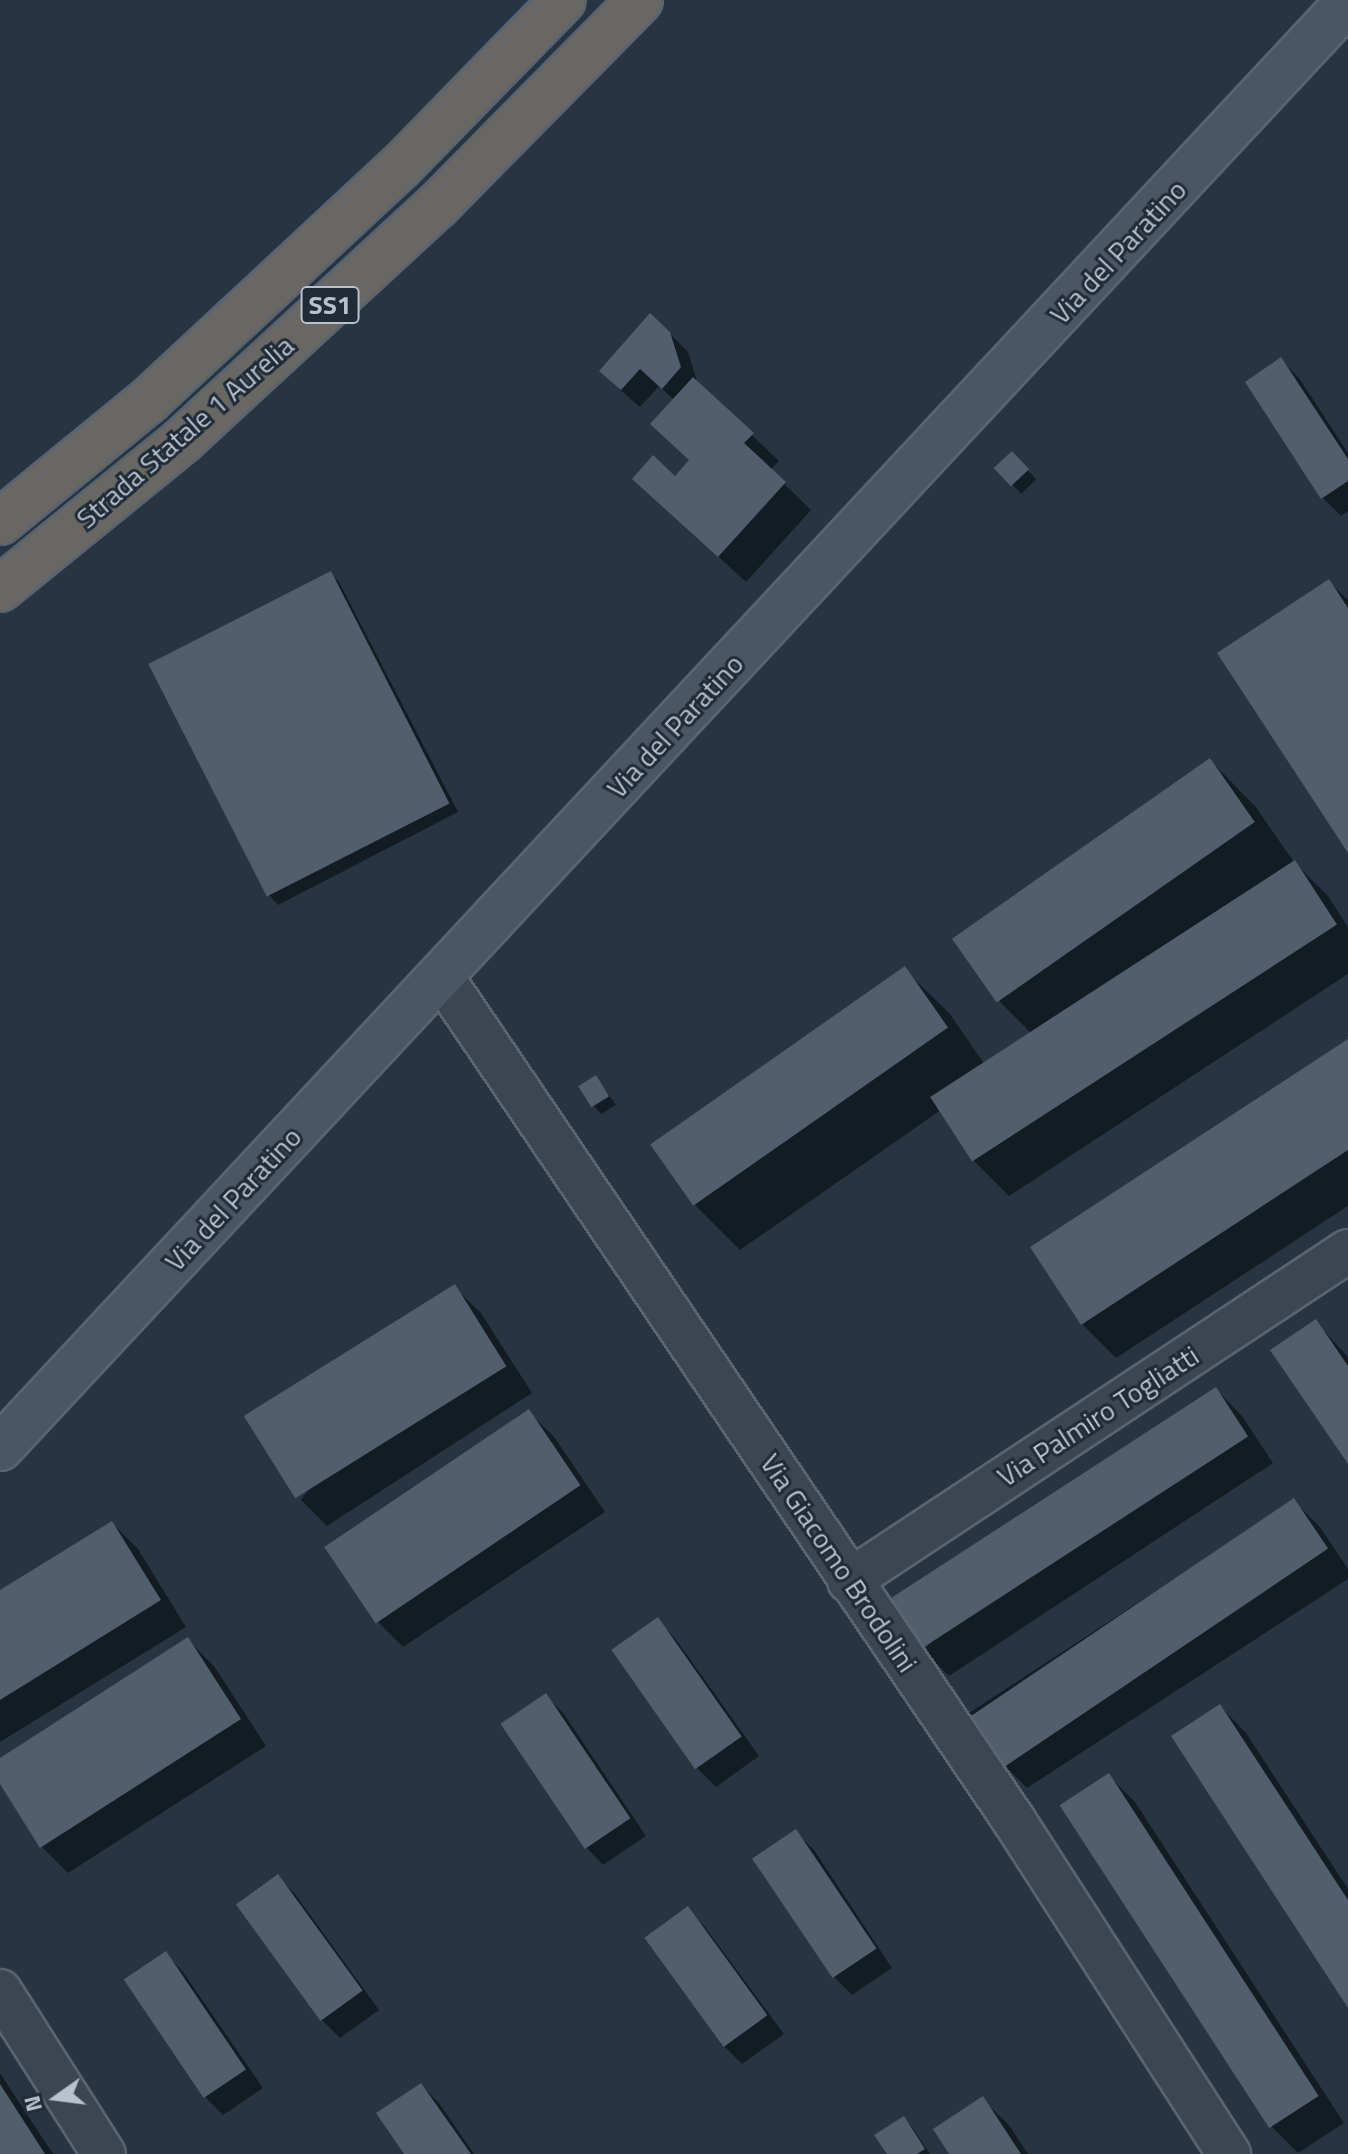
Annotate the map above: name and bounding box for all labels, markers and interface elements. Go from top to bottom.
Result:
street label: Via del Paratino [1043,173,1193,331]
road number: SS1 [300,283,360,327]
street label: Strada Statale 1 Aurelia [70,329,300,535]
street label: Via del Paratino [600,647,750,805]
street label: Via del Paratino [158,1120,308,1278]
street label: Via Palmiro Togliatti [991,1338,1205,1494]
street label: Via Giacomo Brodolini [753,1447,925,1679]
north arrow [16,2058,96,2138]
text: N [14,2092,51,2115]

